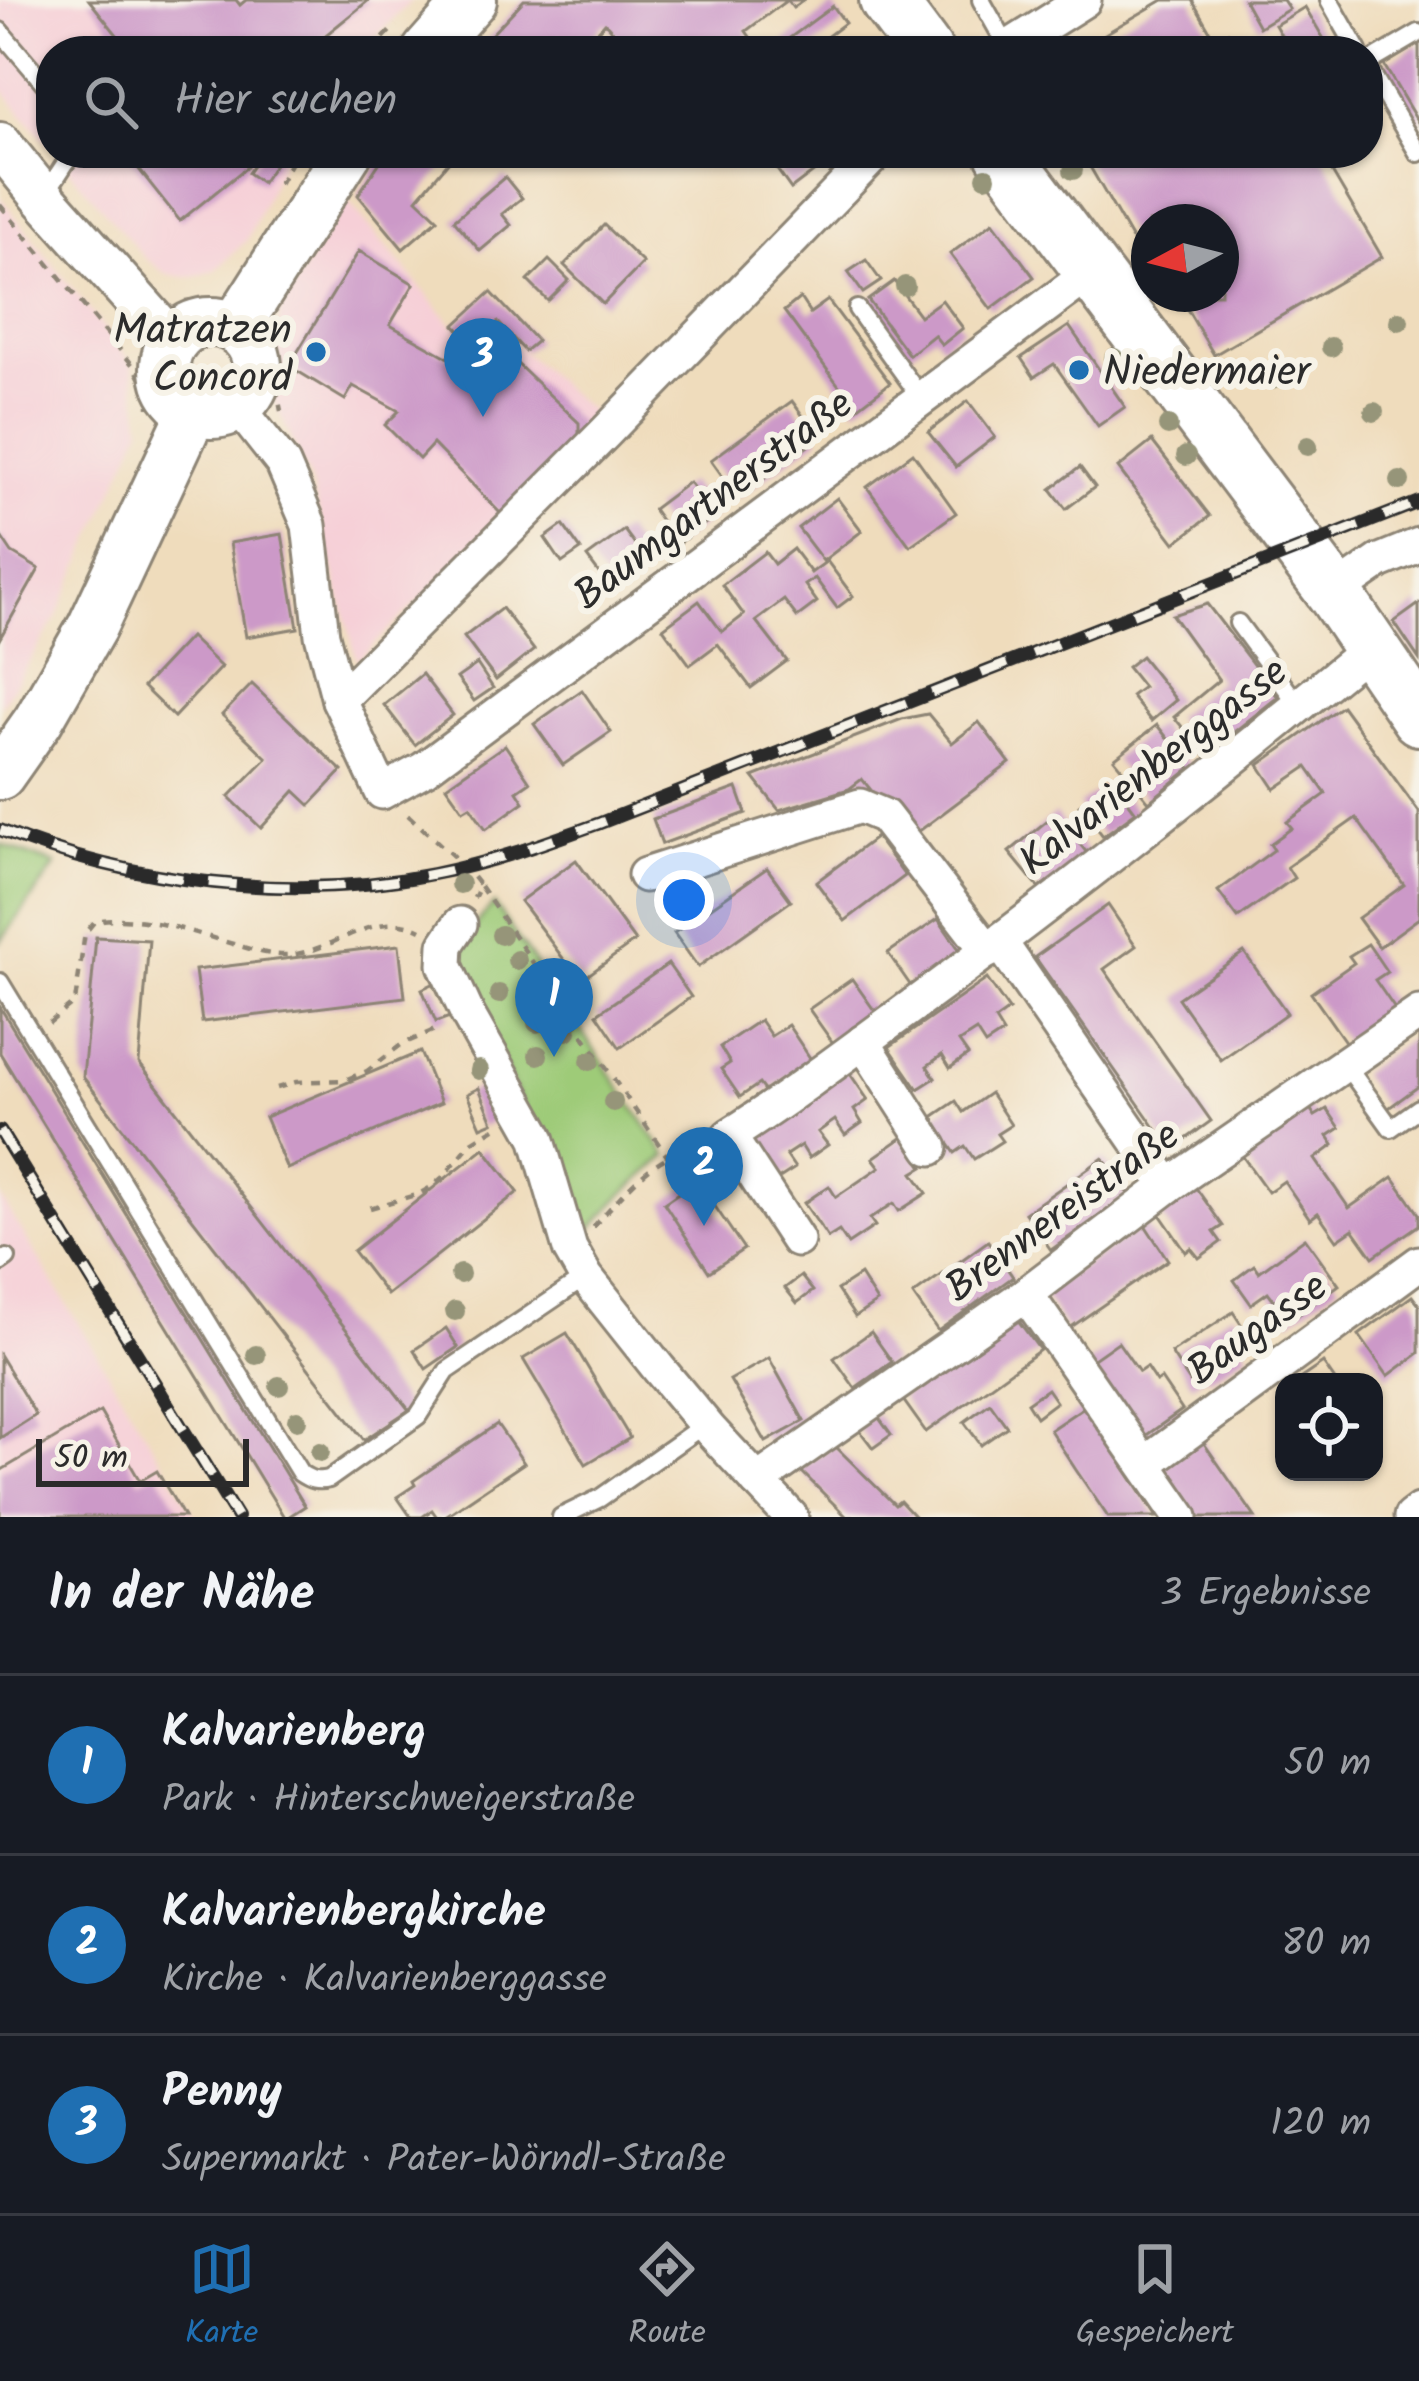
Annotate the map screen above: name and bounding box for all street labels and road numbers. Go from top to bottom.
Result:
street label: Baumgartnerstraße [560,373,869,629]
street label: Kalvarienberggasse [1005,641,1304,895]
street label: Brennereistraße [931,1104,1195,1321]
street label: Baugasse [1173,1255,1343,1404]

